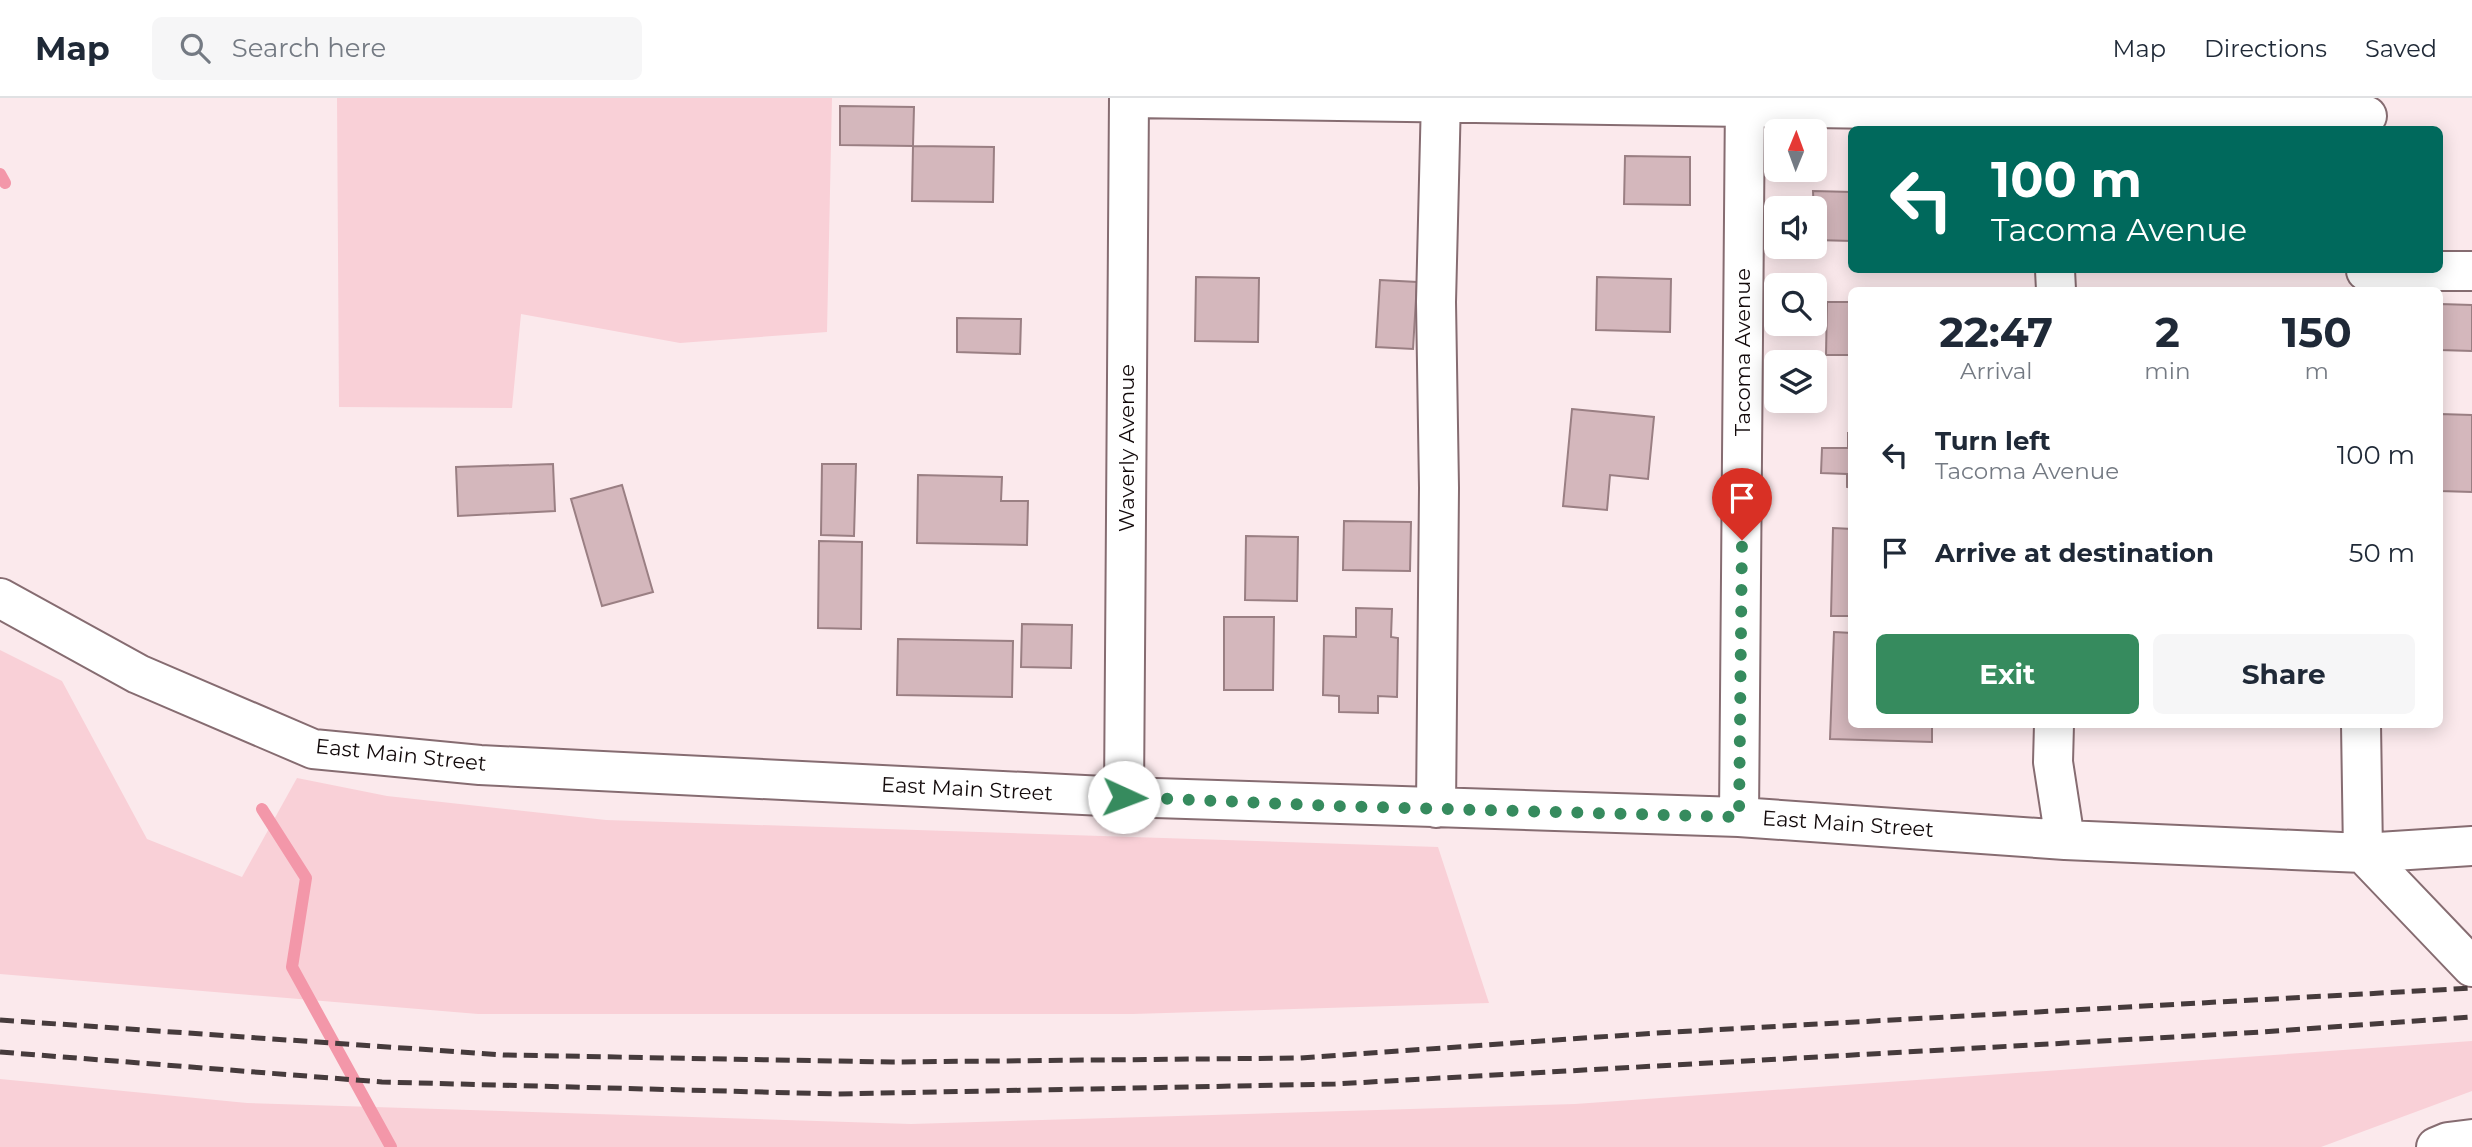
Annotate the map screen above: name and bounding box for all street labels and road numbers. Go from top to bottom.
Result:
street label: Tacoma Avenue [1730,268,1755,436]
street label: Waverly Avenue [1114,364,1139,532]
street label: East Main Street [314,733,488,776]
street label: East Main Street [881,772,1053,805]
street label: East Main Street [1761,805,1935,842]

